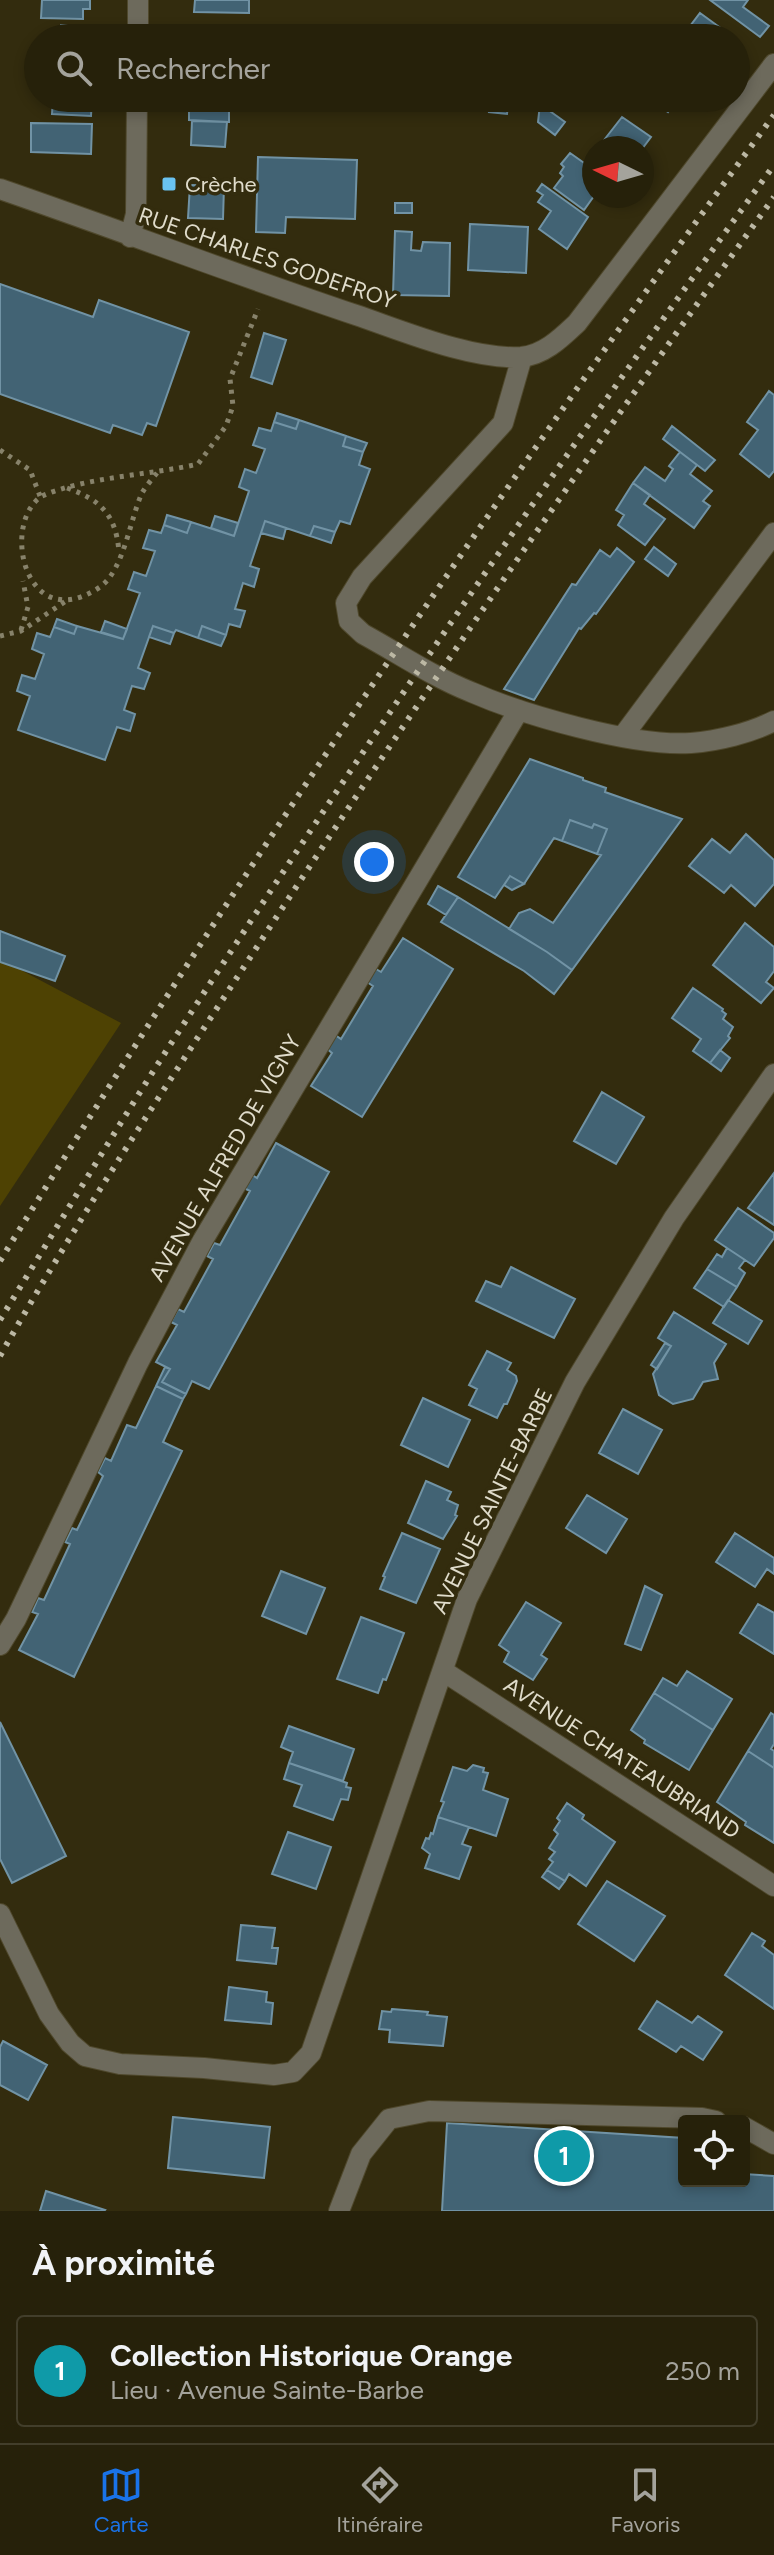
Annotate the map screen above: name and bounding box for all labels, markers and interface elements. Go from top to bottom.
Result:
search box [24,24,750,112]
icon: search [52,46,96,90]
text: Rechercher [116,50,270,87]
north arrow [582,136,654,208]
place label: Crèche [185,171,257,198]
marker: Crèche [160,175,178,193]
street label: RUE CHARLES GODEFROY [135,201,400,315]
your location [354,842,394,882]
street label: AVENUE ALFRED DE VIGNY [143,1029,307,1286]
street label: AVENUE SAINTE-BARBE [426,1384,558,1618]
street label: AVENUE CHATEAUBRIAND [499,1671,745,1845]
map controls [678,2115,750,2187]
button: locate [678,2115,750,2187]
pin: 1 [538,2126,590,2186]
text: À proximité [32,2243,215,2284]
text: Collection Historique Orange [110,2337,512,2374]
text: 1 [55,2355,65,2387]
text: 250 m [665,2355,740,2387]
text: Lieu · Avenue Sainte-Barbe [110,2374,424,2406]
tab: Carte [94,2463,149,2538]
tab: Itinéraire [336,2463,423,2538]
tab: Favoris [611,2463,680,2538]

